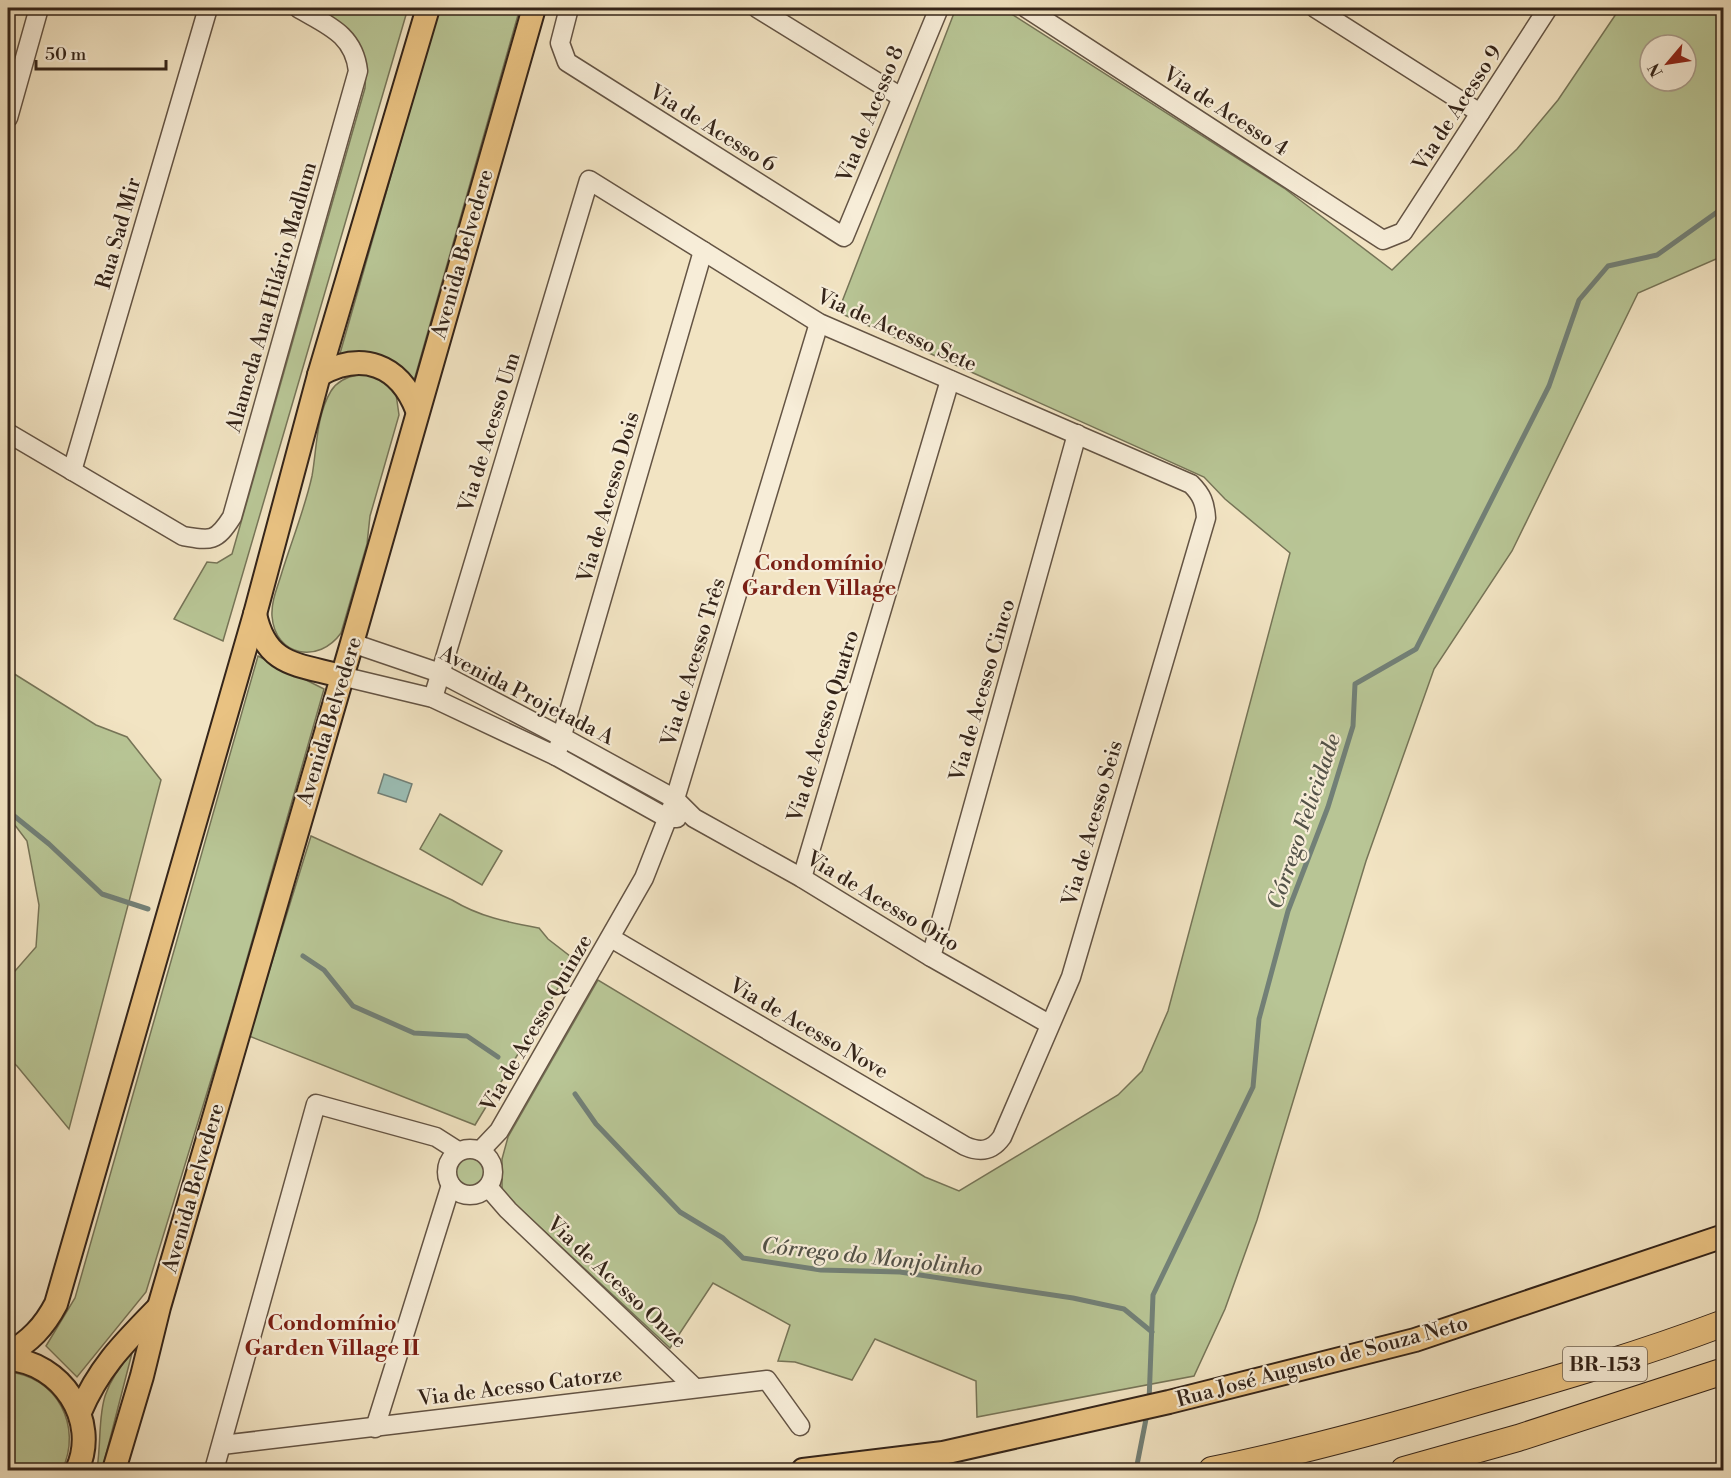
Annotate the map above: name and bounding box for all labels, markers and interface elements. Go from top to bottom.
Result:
scale bar [36,33,166,71]
north arrow [1638,33,1698,93]
street label: Via de Acesso 9 [1407,41,1508,177]
street label: Via de Acesso 8 [831,42,910,187]
text: 50 m [45,43,87,66]
text: N [1644,59,1668,80]
street label: Via de Acesso 4 [1157,61,1293,162]
street label: Via de Acesso 6 [643,79,781,178]
street label: Alameda Ana Hilário Madlum [221,159,323,436]
street label: Avenida Belvedere [426,167,500,343]
street label: Rua Sad Mir [91,174,147,292]
street label: Via de Acesso Sete [812,284,981,378]
street label: Via de Acesso Um [453,349,527,516]
street label: Via de Acesso Dois [572,409,646,587]
district label: Condomínio Garden Village [742,550,896,602]
street label: Via de Acesso Três [656,575,732,751]
street label: Via de Acesso Cinco [944,596,1021,785]
street label: Via de Acesso Quatro [782,627,866,826]
street label: Avenida Belvedere [292,634,368,810]
street label: Avenida Projetada A [434,640,619,751]
water label: Córrego Felicidade [1262,730,1347,913]
street label: Via de Acesso Seis [1057,738,1129,910]
street label: Via de Acesso Oito [800,845,964,958]
street label: Via de Acesso Quinze [475,930,598,1118]
street label: Via de Acesso Nove [723,972,893,1085]
street label: Avenida Belvedere [157,1101,231,1277]
street label: Via de Acesso Onze [540,1211,692,1354]
water label: Córrego do Monjolinho [760,1232,984,1283]
district label: Condomínio Garden Village II [244,1310,420,1362]
street label: Rua José Augusto de Souza Neto [1174,1310,1471,1413]
road number: BR-153 [1563,1347,1647,1381]
street label: Via de Acesso Catorze [415,1362,624,1413]

